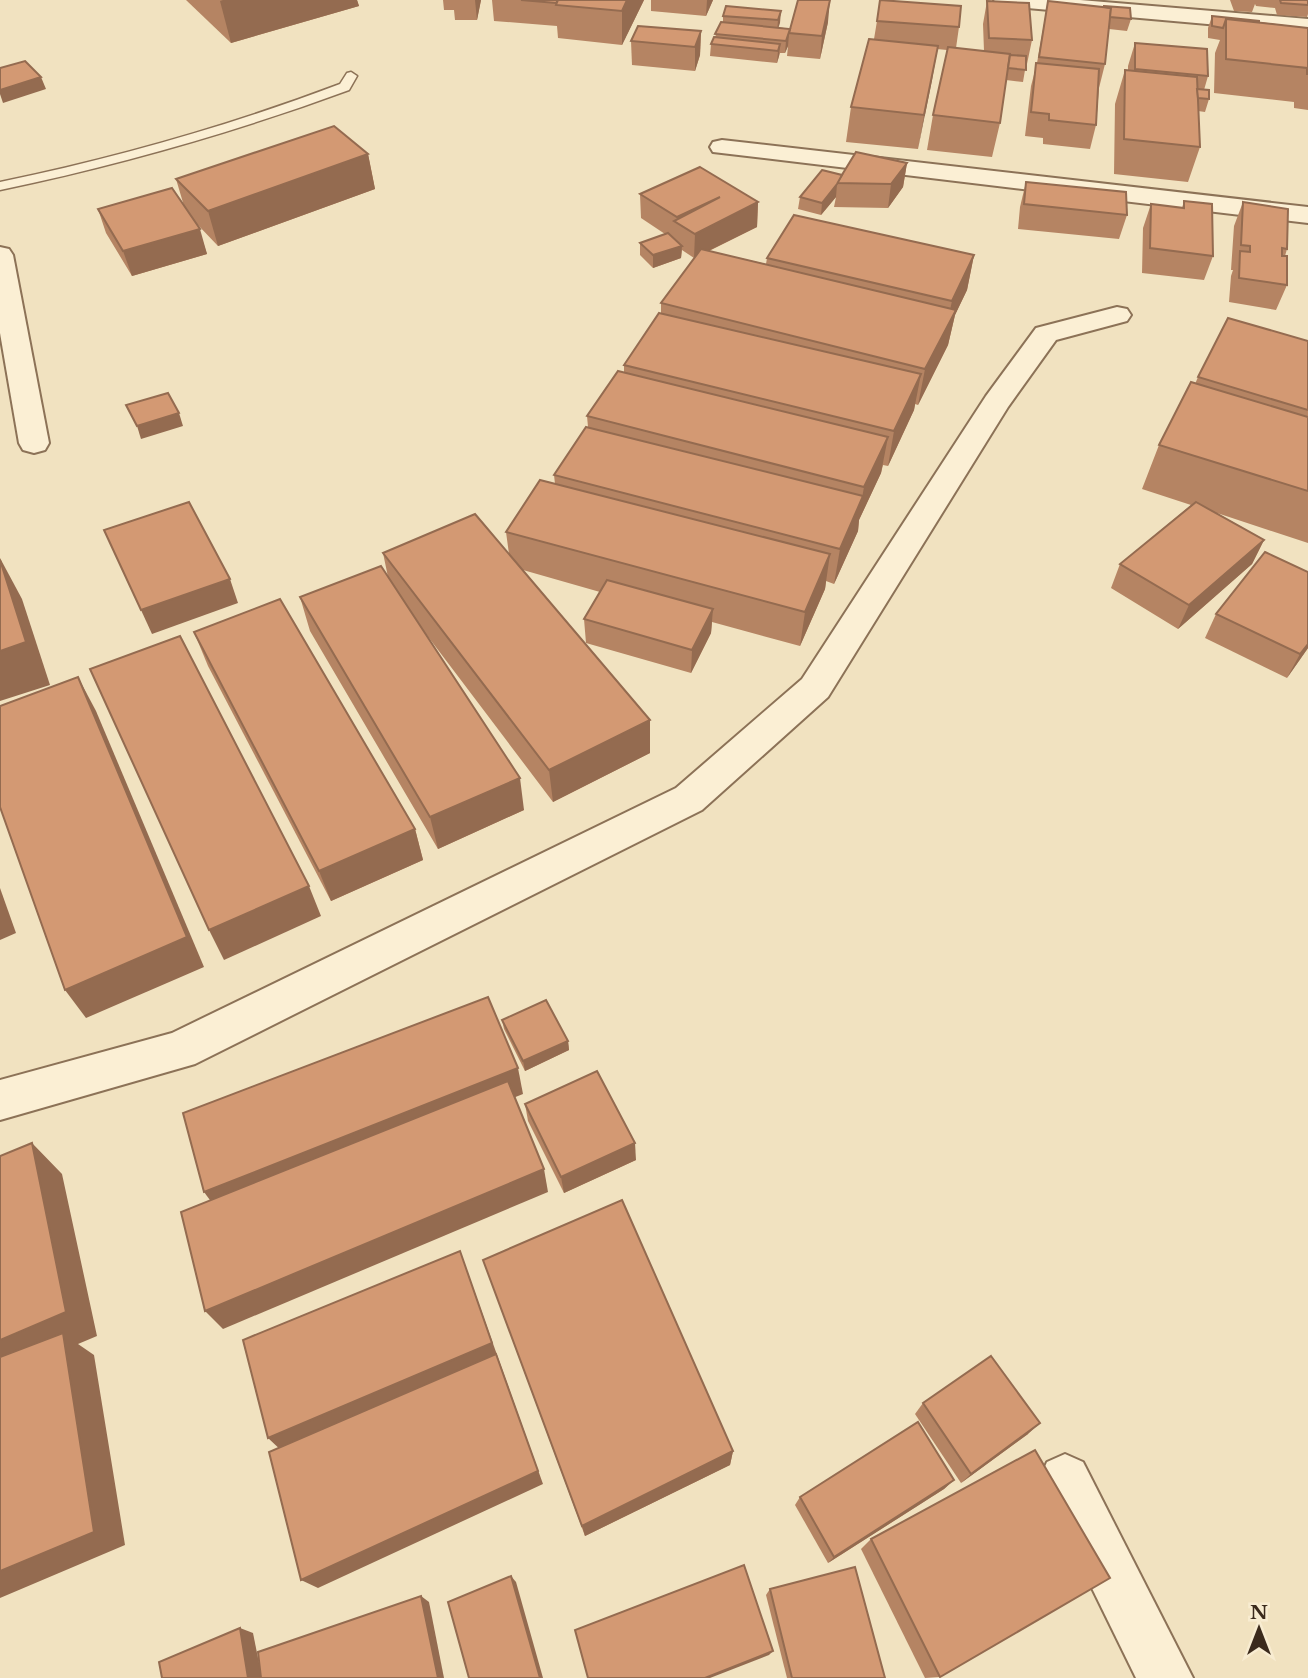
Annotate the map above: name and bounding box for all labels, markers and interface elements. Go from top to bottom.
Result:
north arrow [1224,1594,1294,1664]
text: N [1250,1601,1268,1624]

